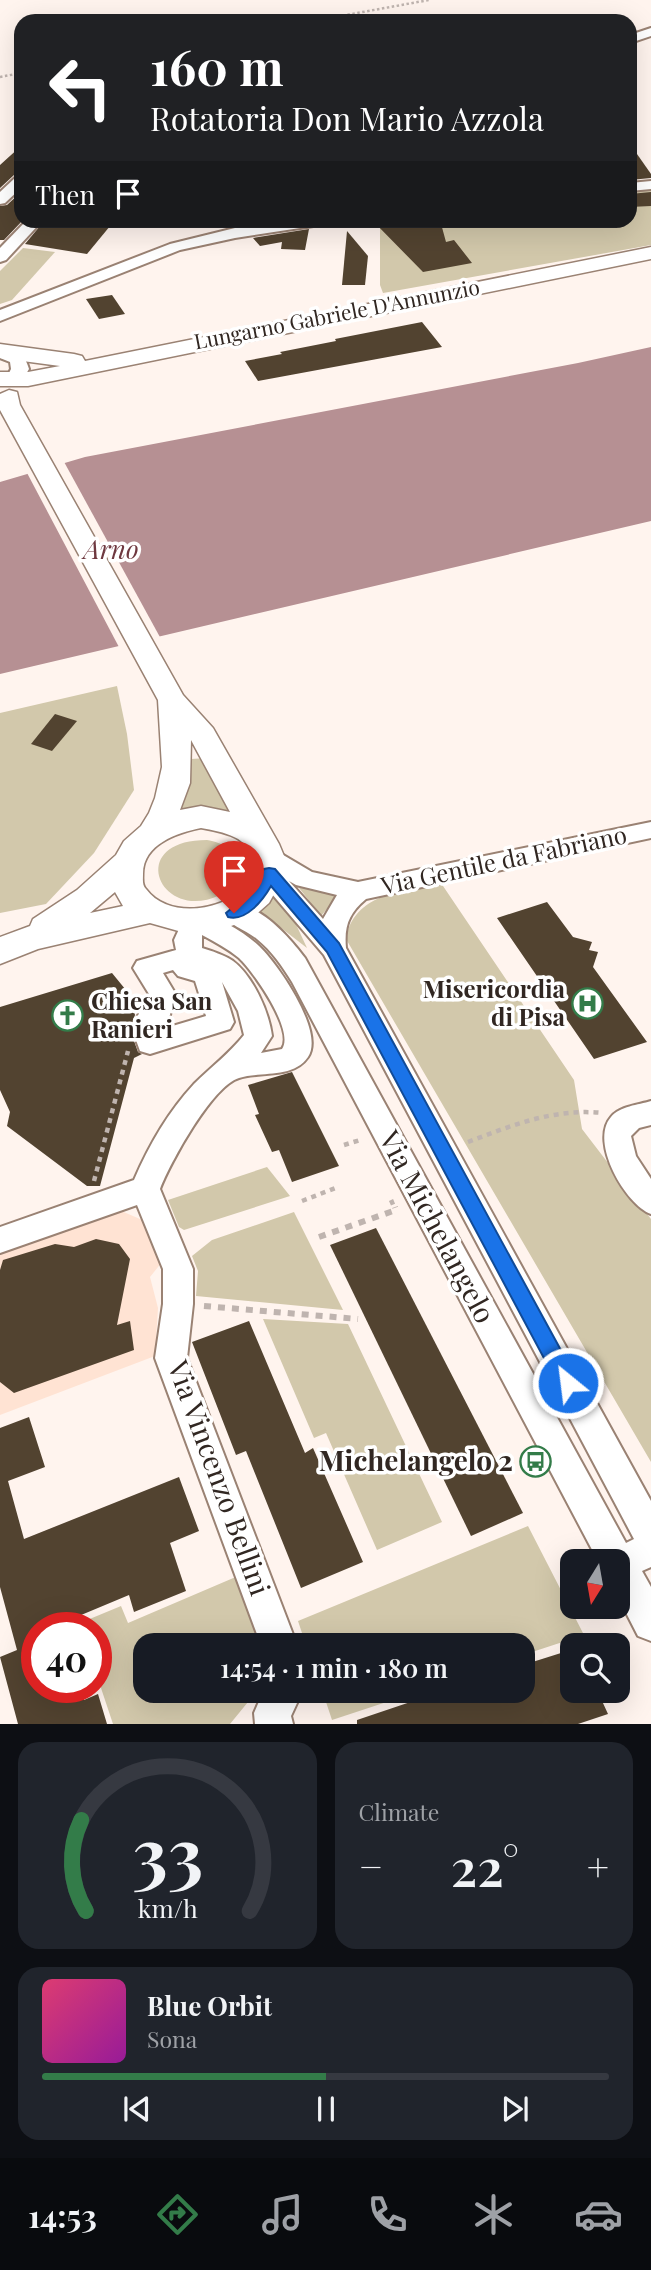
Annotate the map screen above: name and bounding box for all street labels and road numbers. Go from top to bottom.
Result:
street label: Lungarno Gabriele D'Annunzio [191,272,482,354]
street label: Via Gentile da Fabriano [377,817,629,901]
street label: Via Michelangelo [372,1123,505,1329]
street label: Via Vincenzo Bellini [160,1354,280,1600]

